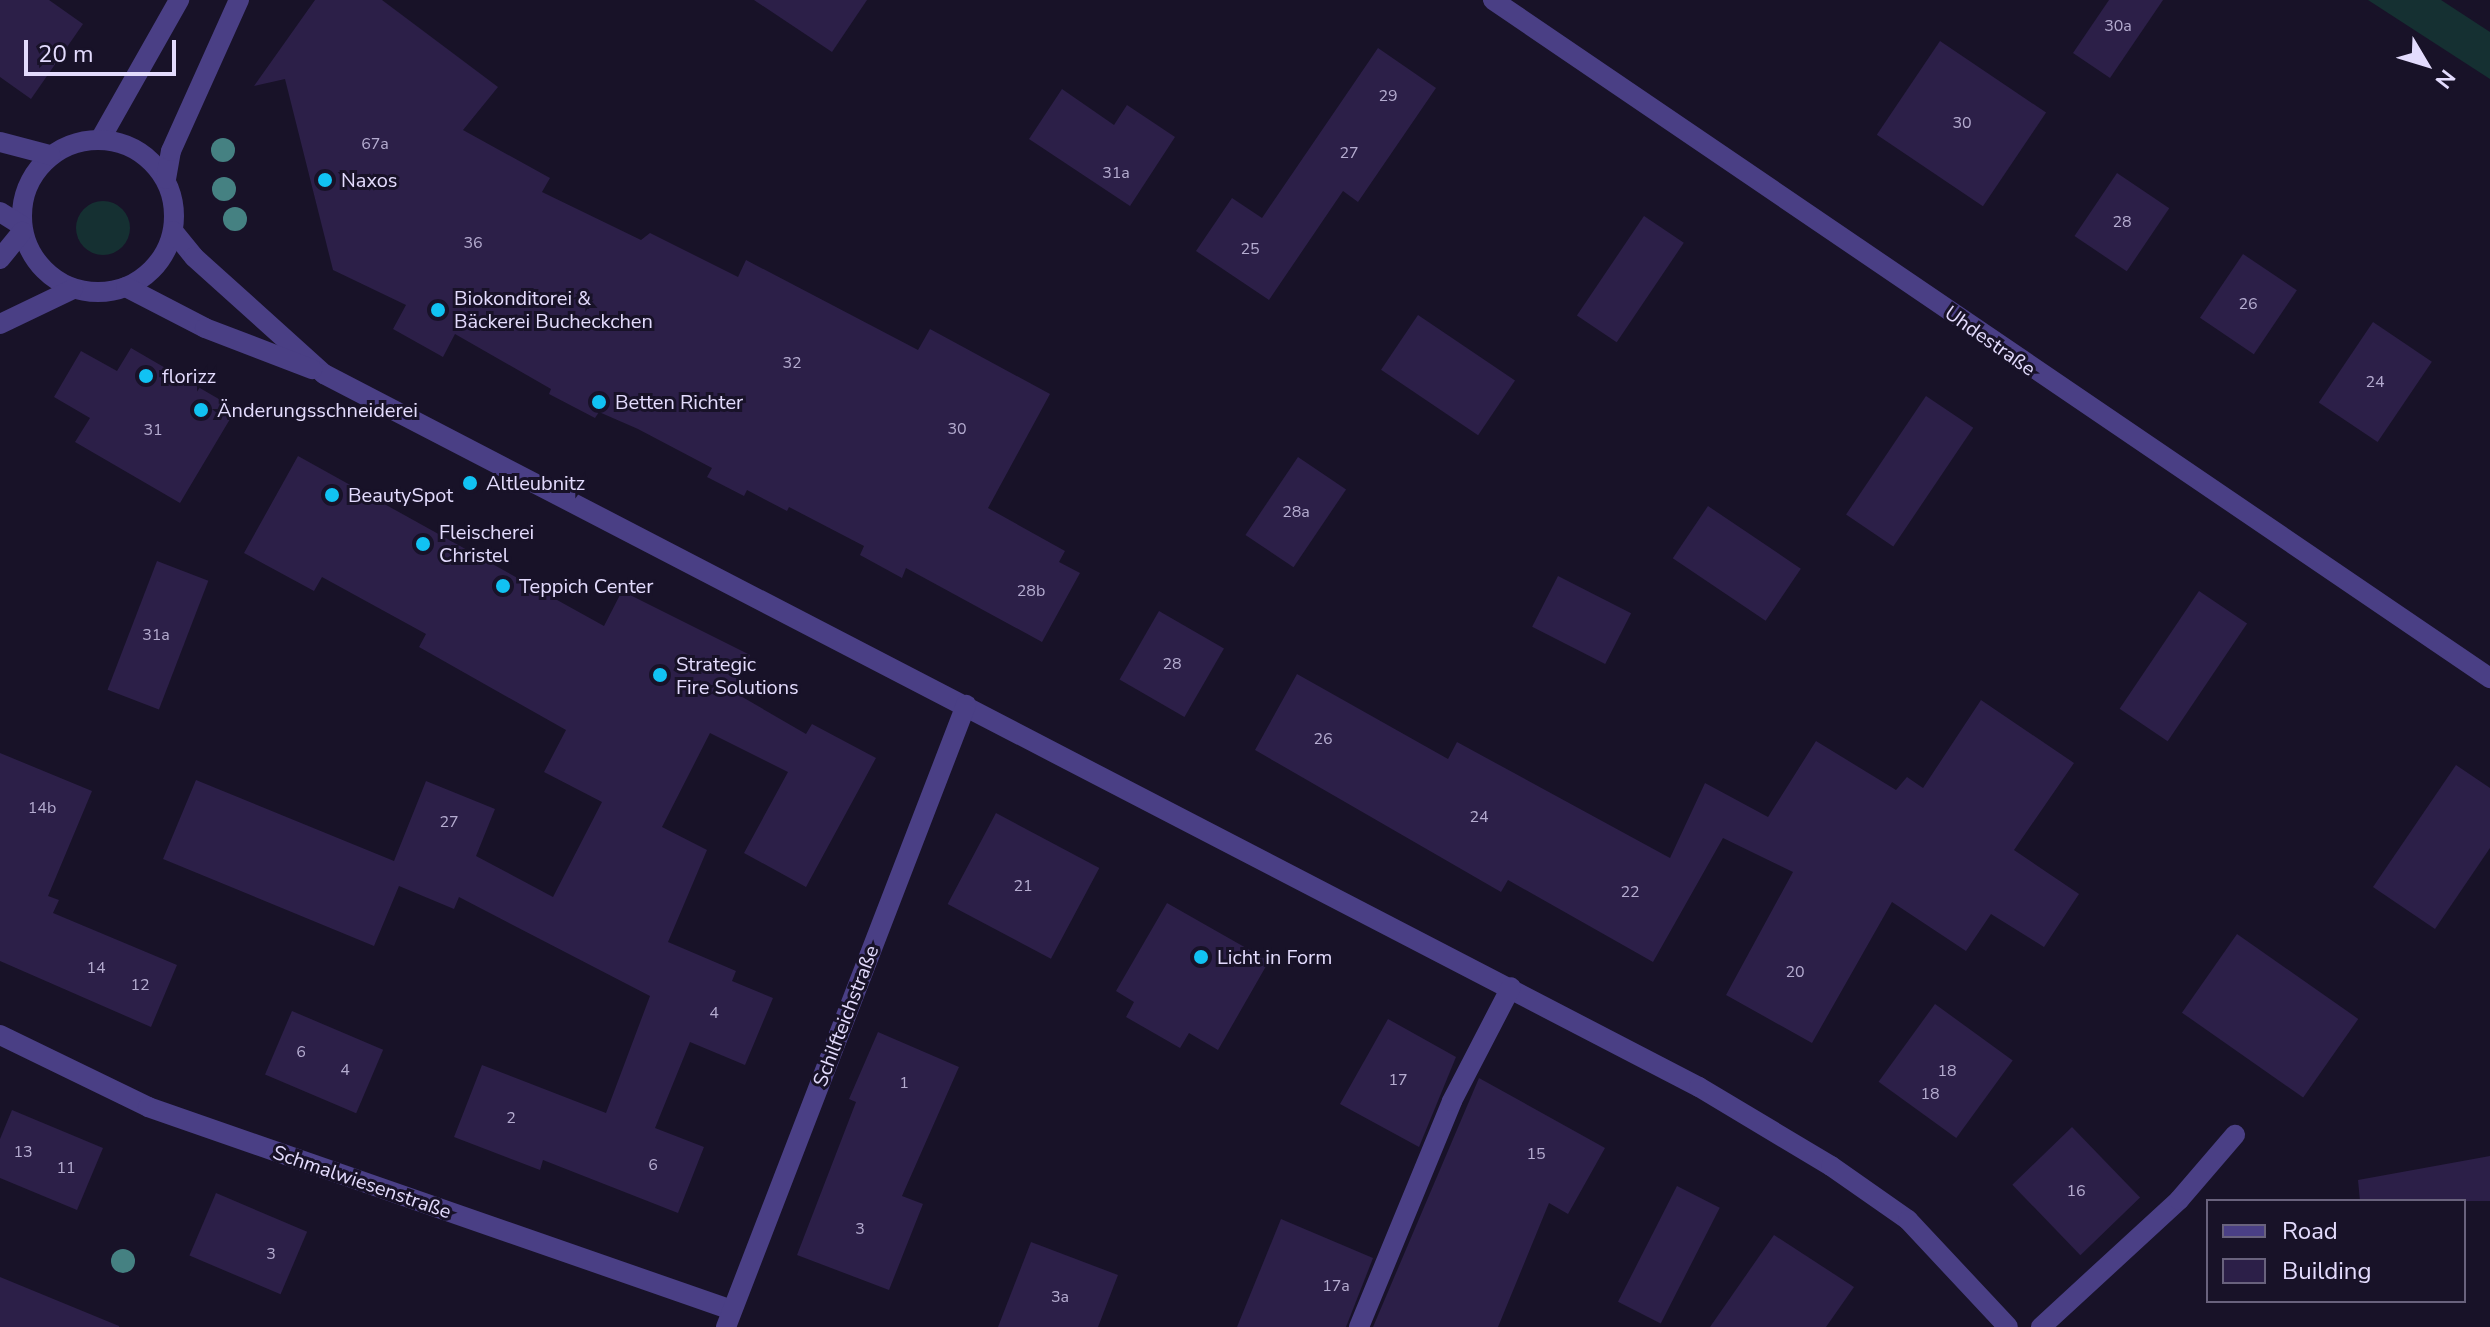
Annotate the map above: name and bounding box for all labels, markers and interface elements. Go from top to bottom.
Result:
house number: 30a [2104,16,2132,36]
scale bar [28,24,180,74]
north arrow [2386,24,2466,104]
text: 20 m [38,38,94,70]
text: N [2428,63,2462,94]
house number: 29 [1378,86,1398,106]
house number: 30 [1952,113,1972,133]
house number: 67a [361,134,389,154]
house number: 27 [1339,143,1359,163]
house number: 31a [1102,163,1130,183]
place label: Naxos [341,168,397,192]
marker: Naxos [316,171,334,189]
house number: 28 [2112,212,2132,232]
house number: 36 [463,233,483,253]
house number: 25 [1240,239,1260,259]
place label: Biokonditorei & Bäckerei Bucheckchen [454,286,653,333]
house number: 26 [2238,294,2258,314]
marker: Biokonditorei & Bäckerei Bucheckchen [429,301,447,319]
street label: Uhdestraße [1940,301,2040,381]
house number: 32 [782,353,802,373]
place label: florizz [162,364,216,388]
marker: florizz [137,367,155,385]
house number: 24 [2365,372,2385,392]
place label: Betten Richter [615,390,743,414]
marker: Betten Richter [590,393,608,411]
place label: Änderungsschneiderei [217,398,418,422]
marker: Änderungsschneiderei [192,401,210,419]
house number: 30 [947,419,967,439]
house number: 31 [143,420,163,440]
place label: Altleubnitz [486,471,585,495]
marker: Altleubnitz [461,474,479,492]
place label: BeautySpot [348,483,453,507]
marker: BeautySpot [323,486,341,504]
house number: 28a [1282,502,1310,522]
place label: Fleischerei Christel [439,520,534,567]
marker: Fleischerei Christel [414,535,432,553]
place label: Teppich Center [519,574,653,598]
marker: Teppich Center [494,577,512,595]
house number: 28b [1017,581,1045,601]
house number: 31a [142,625,170,645]
place label: Strategic Fire Solutions [676,652,799,699]
house number: 28 [1162,654,1182,674]
marker: Strategic Fire Solutions [651,666,669,684]
house number: 26 [1313,729,1333,749]
house number: 14b [28,798,56,818]
house number: 24 [1469,807,1489,827]
house number: 27 [439,812,459,832]
house number: 21 [1013,876,1033,896]
house number: 22 [1620,882,1640,902]
street label: Schilfteichstraße [808,942,884,1090]
place label: Licht in Form [1217,945,1332,969]
marker: Licht in Form [1192,948,1210,966]
house number: 14 [86,958,106,978]
house number: 20 [1785,962,1805,982]
house number: 12 [130,975,150,995]
house number: 4 [709,1003,719,1023]
house number: 6 [296,1042,306,1062]
house number: 4 [340,1060,350,1080]
house number: 18 [1937,1061,1957,1081]
house number: 17 [1388,1070,1408,1090]
house number: 1 [899,1073,909,1093]
house number: 18 [1920,1084,1940,1104]
house number: 2 [506,1108,516,1128]
street label: Schmalwiesenstraße [270,1140,454,1224]
house number: 13 [13,1142,33,1162]
house number: 15 [1526,1144,1546,1164]
house number: 6 [648,1155,658,1175]
house number: 11 [56,1158,76,1178]
house number: 16 [2066,1181,2086,1201]
legend [2206,1199,2466,1303]
text: Road [2282,1215,2338,1247]
house number: 3 [855,1219,865,1239]
house number: 3 [266,1244,276,1264]
text: Building [2282,1255,2372,1287]
house number: 17a [1322,1276,1350,1296]
house number: 3a [1051,1287,1069,1307]

